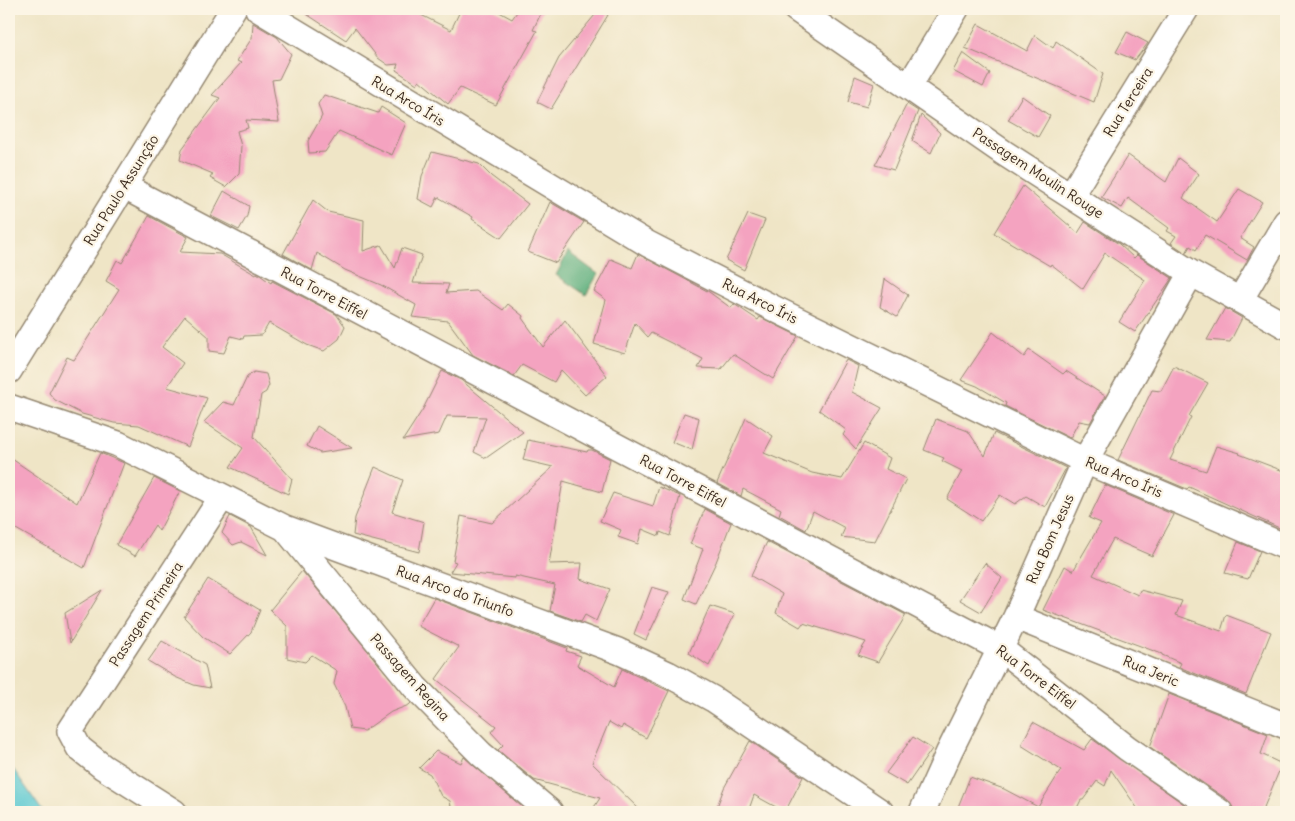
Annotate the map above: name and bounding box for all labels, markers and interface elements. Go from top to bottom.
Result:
street label: Rua Terceira [1099,64,1157,140]
street label: Rua Arco Íris [368,72,448,130]
street label: Passagem Moulin Rouge [969,124,1107,222]
street label: Rua Paulo Assunção [80,131,163,249]
street label: Rua Torre Eiffel [278,263,370,323]
street label: Rua Arco Íris [719,274,801,328]
street label: Rua Torre Eiffel [637,451,729,511]
street label: Rua Arco Íris [1083,453,1165,501]
street label: Rua Bom Jesus [1022,491,1078,587]
street label: Passagem Primeira [105,558,187,670]
street label: Rua Arco do Triunfo [394,561,517,621]
street label: Passagem Regina [366,630,454,724]
street label: Rua Torre Eiffel [993,641,1079,713]
street label: Rua Jeric [1120,652,1182,690]

